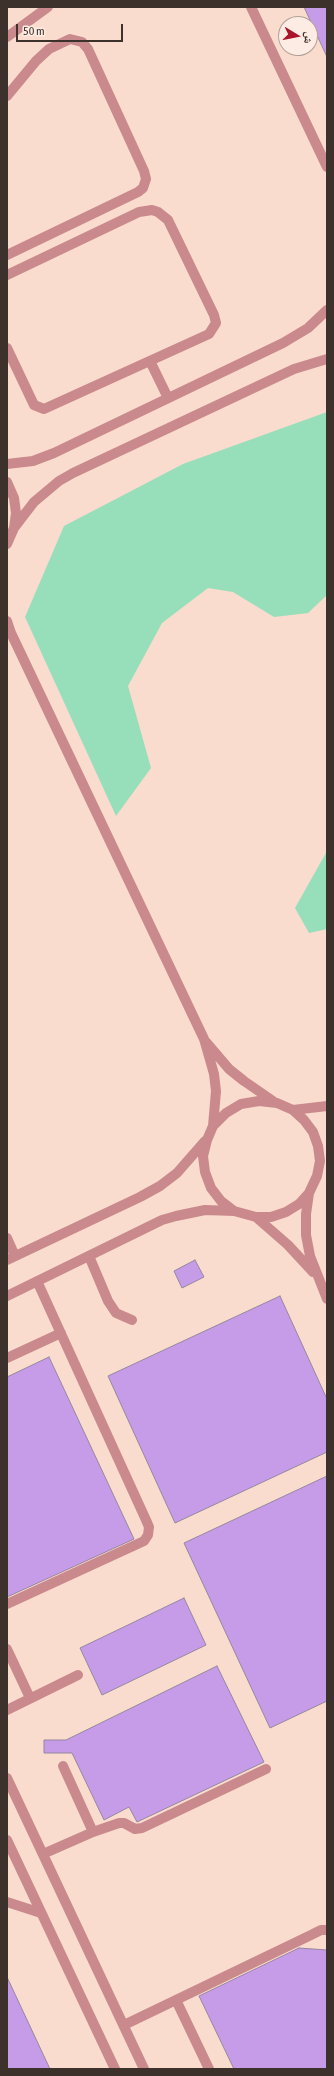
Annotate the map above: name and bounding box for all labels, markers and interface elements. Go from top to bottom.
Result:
scale bar [18,16,125,42]
north arrow [278,16,318,56]
text: 50 m [23,24,45,38]
text: ش [302,31,316,45]

